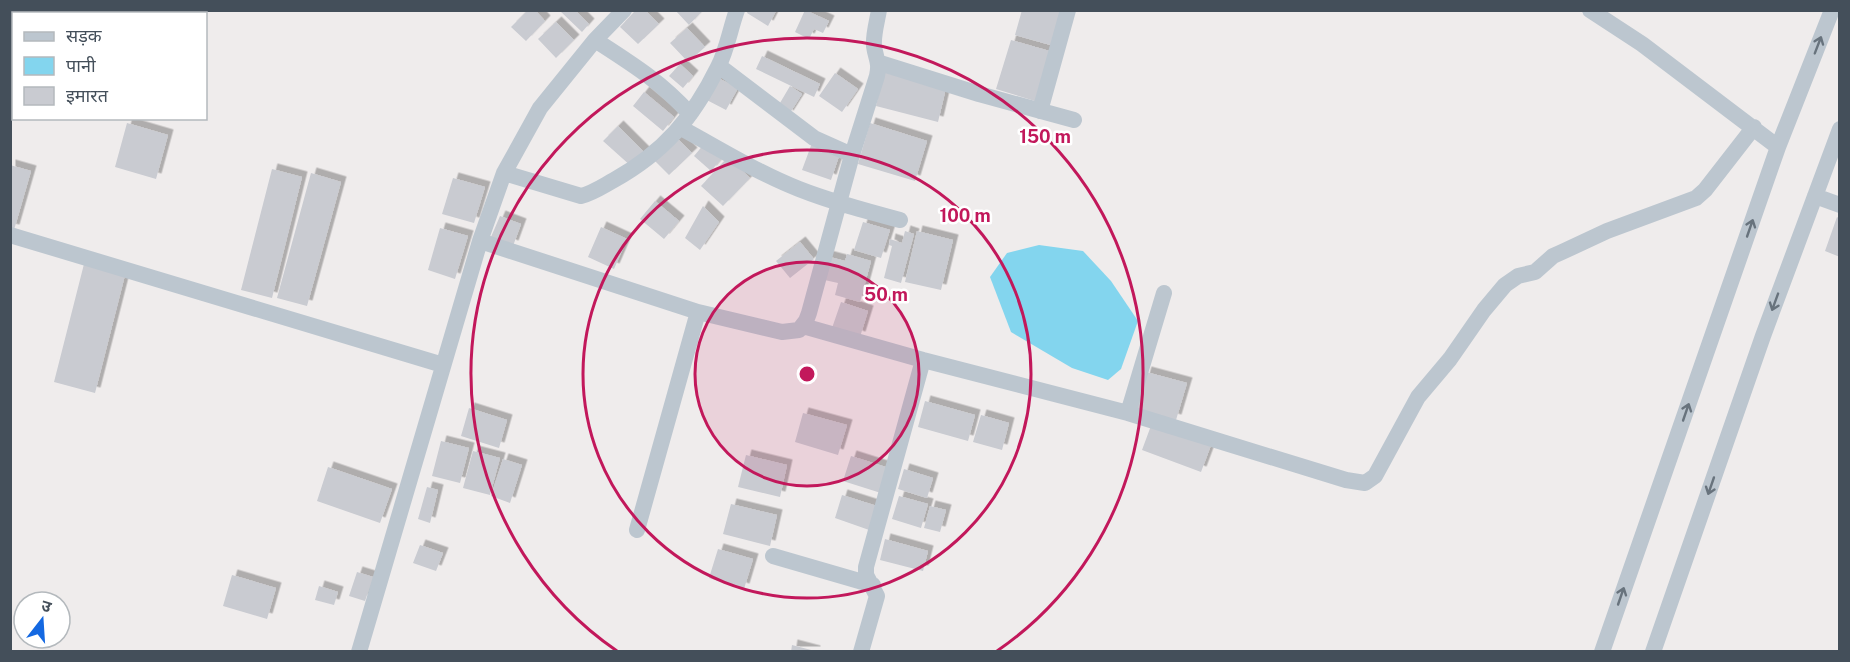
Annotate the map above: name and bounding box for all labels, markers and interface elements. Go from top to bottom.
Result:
legend [12,12,207,120]
text: सड़क [66,25,103,46]
one-way arrow [1813,37,1824,55]
text: पानी [66,55,96,76]
text: इमारत [66,85,109,106]
text: 150 m [1019,126,1071,147]
text: 100 m [939,205,991,226]
one-way arrow [1745,219,1756,238]
text: 50 m [864,284,908,305]
one-way arrow [1769,292,1780,311]
centre of rings [797,364,817,384]
one-way arrow [1681,403,1692,422]
one-way arrow [1704,476,1715,495]
one-way arrow [1617,587,1628,606]
north arrow [12,590,72,650]
text: उ [39,596,54,617]

